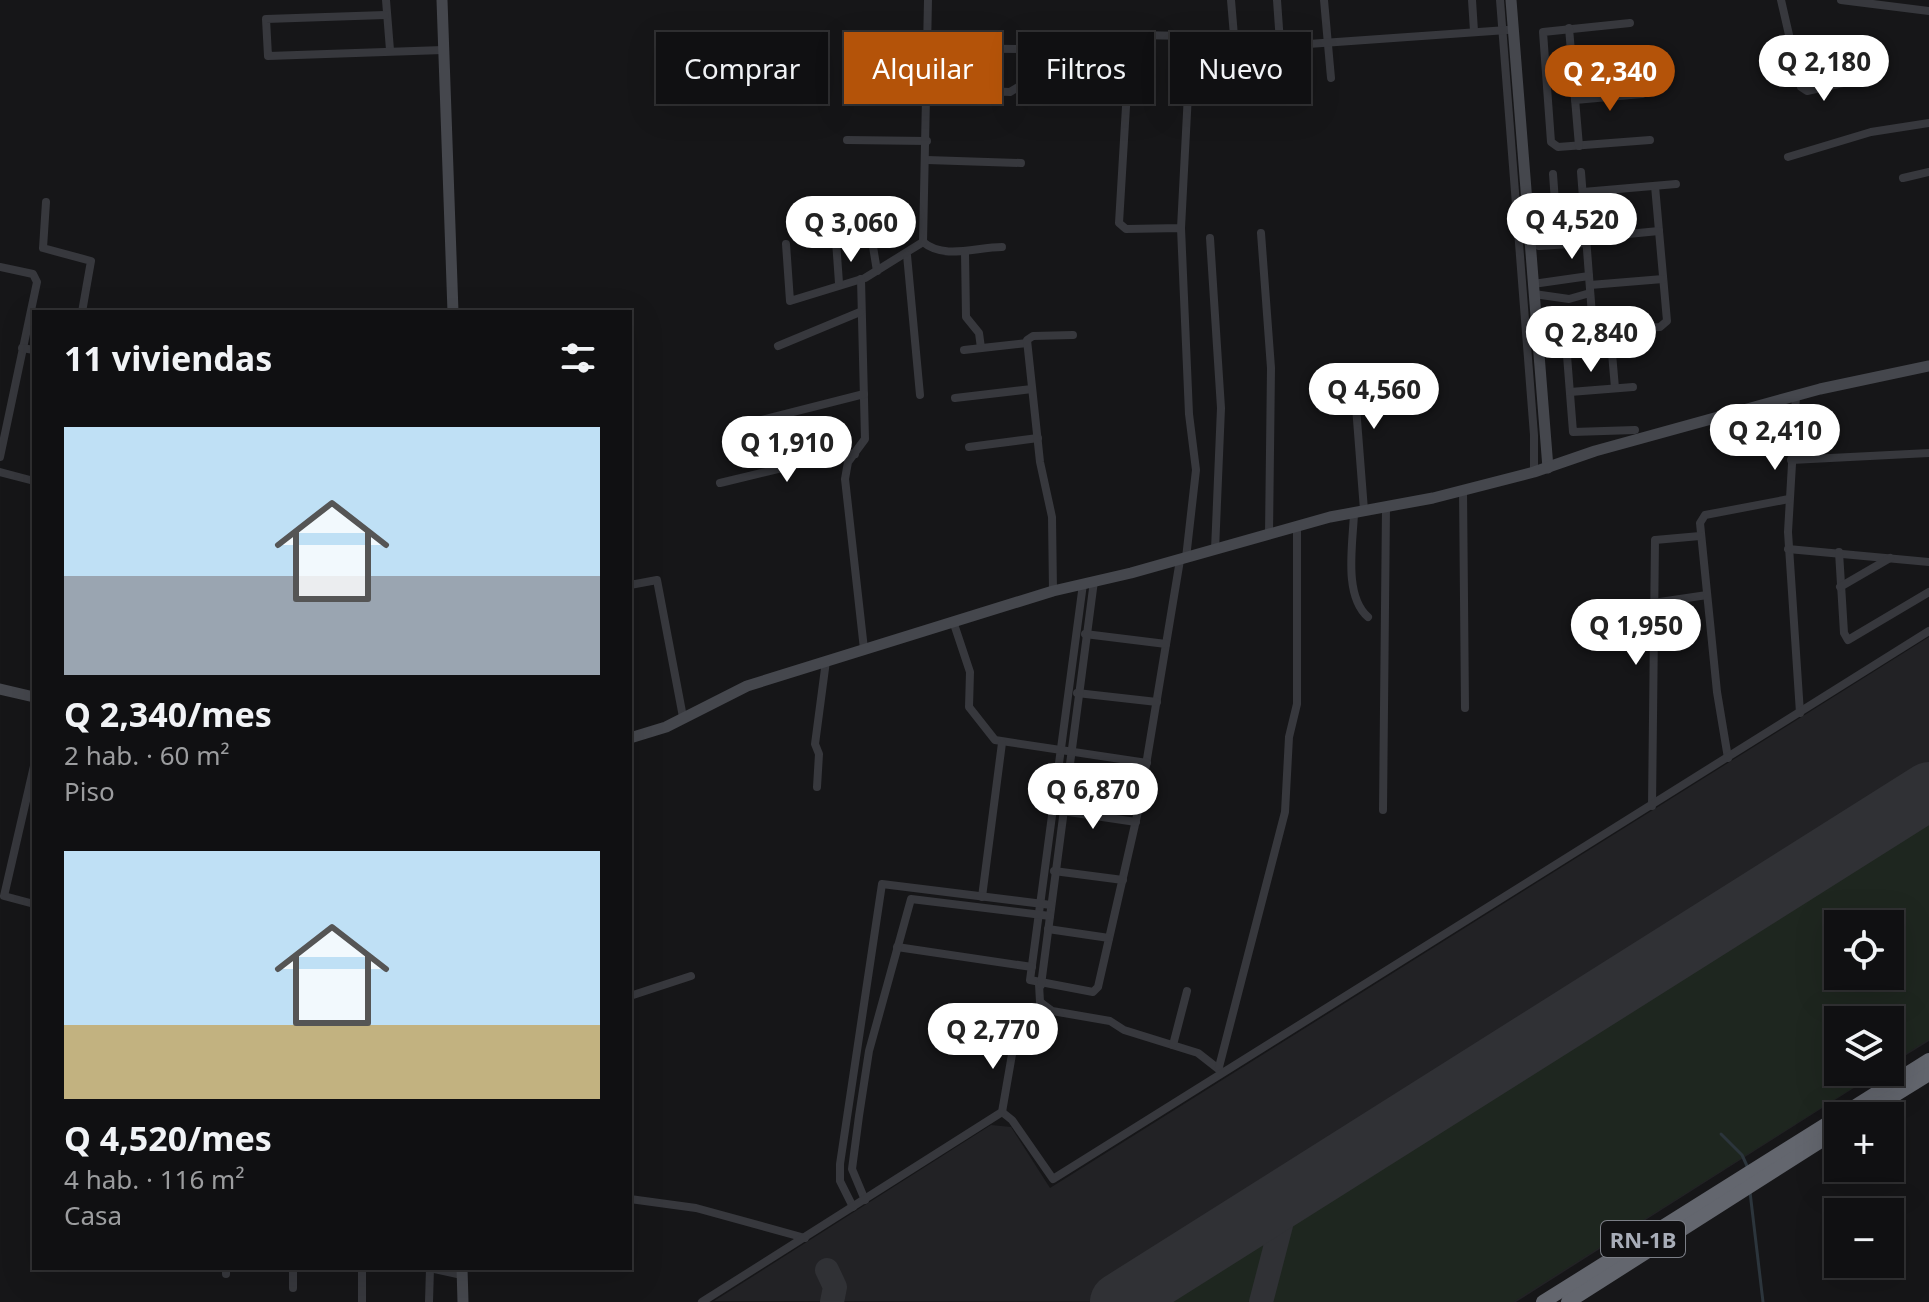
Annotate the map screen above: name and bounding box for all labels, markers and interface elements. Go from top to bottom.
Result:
chip: Comprar [656,32,828,104]
chip: Alquilar [844,32,1002,104]
chip: Filtros [1018,32,1154,104]
chip: Nuevo [1170,32,1311,104]
pin: Q 2,180 [1750,35,1898,103]
text: Q 2,180 [1777,43,1871,79]
pin: Q 2,340 [1536,45,1684,113]
text: Q 2,340 [1563,53,1657,89]
pin: Q 4,520 [1498,193,1646,261]
pin: Q 3,060 [777,196,925,264]
text: Q 4,520 [1525,201,1619,237]
text: Q 3,060 [804,204,898,240]
pin: Q 2,840 [1517,306,1665,374]
text: Q 2,840 [1544,314,1638,350]
text: 11 viviendas [64,335,272,381]
icon: filters [556,336,600,380]
pin: Q 4,560 [1300,363,1448,431]
text: Q 4,560 [1327,371,1421,407]
pin: Q 2,410 [1701,404,1849,472]
text: Q 2,410 [1728,412,1822,448]
pin: Q 1,910 [713,416,861,484]
text: Q 1,910 [740,424,834,460]
icon: home [260,479,404,623]
pin: Q 1,950 [1562,599,1710,667]
text: Q 1,950 [1589,607,1683,643]
text: Q 2,340/mes [64,691,272,737]
text: 2 hab. · 60 m² [64,737,230,773]
pin: Q 6,870 [1019,763,1167,831]
text: Q 6,870 [1046,771,1140,807]
text: Piso [64,773,115,809]
icon: home [260,903,404,1047]
map controls [1824,910,1904,1278]
button: locate [1824,910,1904,990]
pin: Q 2,770 [919,1003,1067,1071]
button: layers [1824,1006,1904,1086]
text: Q 2,770 [946,1011,1040,1047]
button: + [1824,1102,1904,1182]
text: Q 4,520/mes [64,1115,272,1161]
text: 4 hab. · 116 m² [64,1161,245,1197]
text: Casa [64,1197,122,1233]
button: − [1824,1198,1904,1278]
road number: RN-1B [1601,1221,1685,1257]

